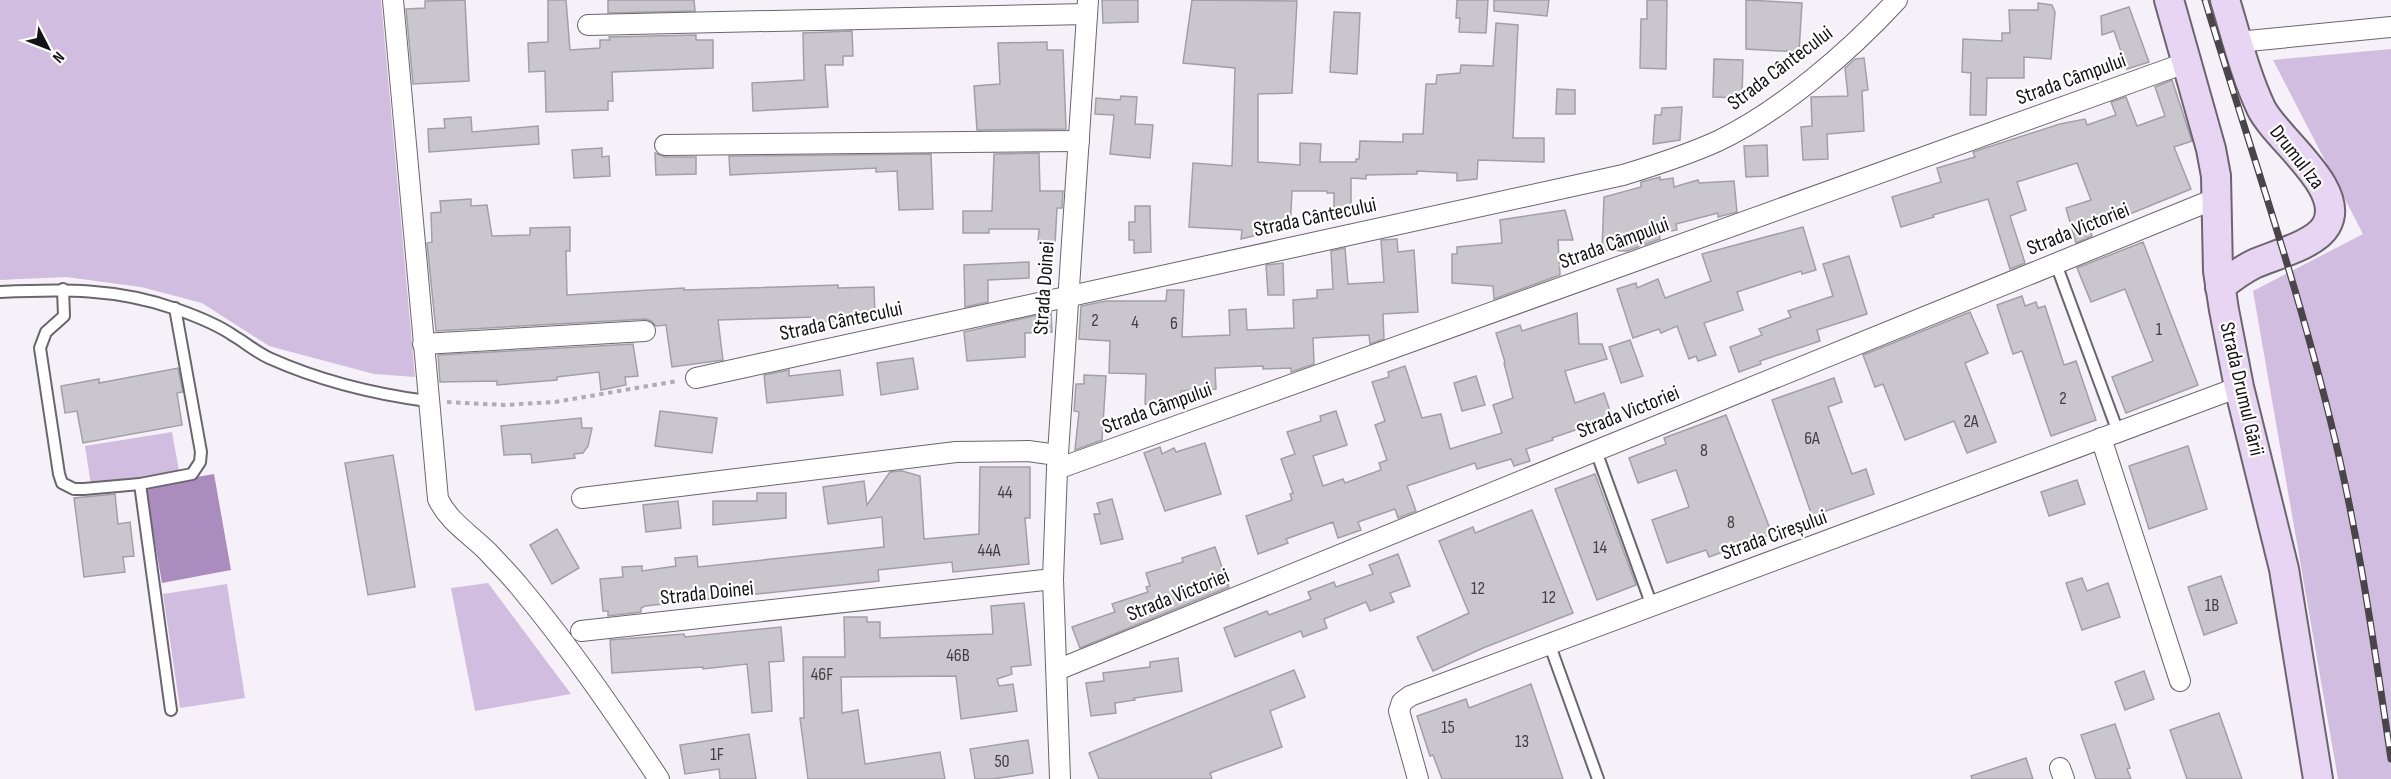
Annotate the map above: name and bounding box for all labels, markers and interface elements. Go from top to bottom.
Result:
north arrow [18,18,78,78]
street label: Strada Cântecului [1723,20,1837,116]
text: N [48,48,68,67]
street label: Strada Câmpului [2013,48,2129,110]
street label: Drumul Iza [2264,120,2330,194]
street label: Strada Cântecului [1251,192,1379,242]
street label: Strada Victoriei [2023,197,2133,261]
street label: Strada Câmpului [1556,212,1672,274]
street label: Strada Doinei [1028,240,1060,336]
street label: Strada Cântecului [777,296,905,346]
house number: 2 [1091,310,1099,331]
house number: 4 [1131,312,1139,333]
house number: 6 [1170,313,1178,334]
house number: 1 [2156,319,2163,340]
street label: Strada Drumul Gării [2214,320,2270,458]
street label: Strada Câmpului [1099,377,1215,439]
street label: Strada Victoriei [1573,380,1683,444]
house number: 2 [2059,388,2067,409]
house number: 2A [1963,411,1979,432]
house number: 6A [1804,428,1820,449]
house number: 8 [1700,440,1708,461]
house number: 44 [997,482,1013,503]
street label: Strada Cireșului [1718,504,1830,566]
house number: 8 [1727,512,1735,533]
house number: 14 [1593,537,1607,558]
house number: 44A [978,540,1001,561]
street label: Strada Victoriei [1123,563,1233,627]
street label: Strada Doinei [659,576,755,610]
house number: 12 [1471,578,1485,599]
house number: 12 [1542,587,1556,608]
house number: 1B [2205,595,2219,616]
house number: 46B [946,645,970,666]
house number: 46F [811,664,833,685]
house number: 15 [1441,717,1455,738]
house number: 13 [1515,731,1529,752]
house number: 1F [710,744,724,765]
house number: 50 [994,751,1010,772]

